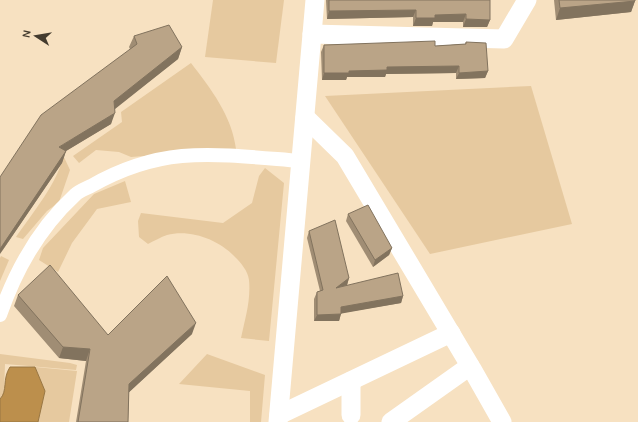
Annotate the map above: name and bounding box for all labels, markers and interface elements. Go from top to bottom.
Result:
north arrow [16,16,56,56]
text: N [20,29,34,39]

